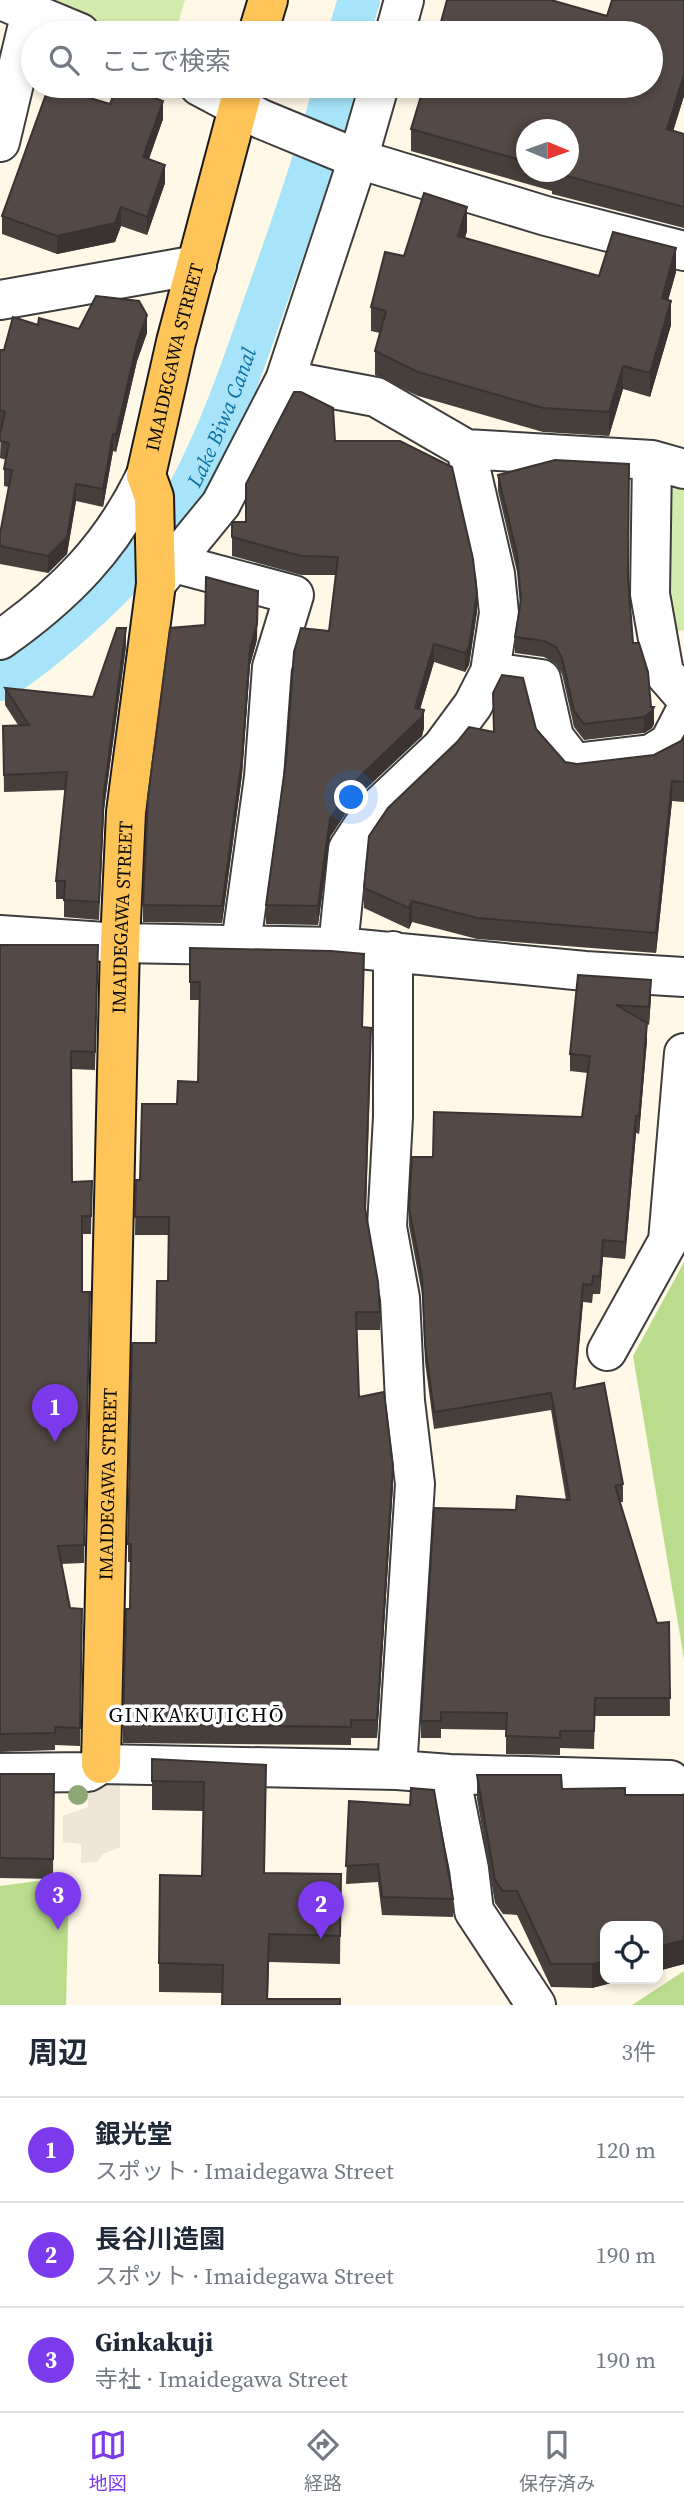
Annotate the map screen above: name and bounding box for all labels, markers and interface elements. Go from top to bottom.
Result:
search box [21,21,663,98]
icon: search [45,41,83,79]
text: ここで検索 [101,43,231,79]
north arrow [516,119,579,182]
street label: IMAIDEGAWA STREET [139,260,210,454]
water label: Lake Biwa Canal [179,343,263,492]
your location [334,780,368,814]
street label: IMAIDEGAWA STREET [105,820,139,1014]
pin: 1 [32,1384,78,1442]
street label: IMAIDEGAWA STREET [92,1387,123,1581]
district label: GINKAKUJICHŌ [108,1700,286,1729]
pin: 3 [35,1872,81,1930]
pin: 2 [298,1881,344,1939]
map controls [600,1921,663,1984]
button: locate [600,1921,663,1984]
text: 周辺 [28,2032,88,2073]
text: 3件 [622,2036,656,2068]
text: 銀光堂 [95,2116,173,2152]
text: 1 [45,2134,57,2166]
text: 120 m [595,2134,656,2166]
text: スポット · Imaidegawa Street [95,2155,394,2187]
text: 長谷川造園 [95,2221,225,2257]
text: 2 [45,2239,57,2271]
text: 190 m [595,2239,656,2271]
text: スポット · Imaidegawa Street [95,2260,394,2292]
text: Ginkakuji [95,2324,213,2360]
text: 3 [45,2344,57,2376]
text: 190 m [595,2344,656,2376]
text: 寺社 · Imaidegawa Street [95,2363,348,2395]
tab: 地図 [89,2426,127,2496]
tab: 経路 [304,2426,342,2496]
tab: 保存済み [519,2426,595,2496]

